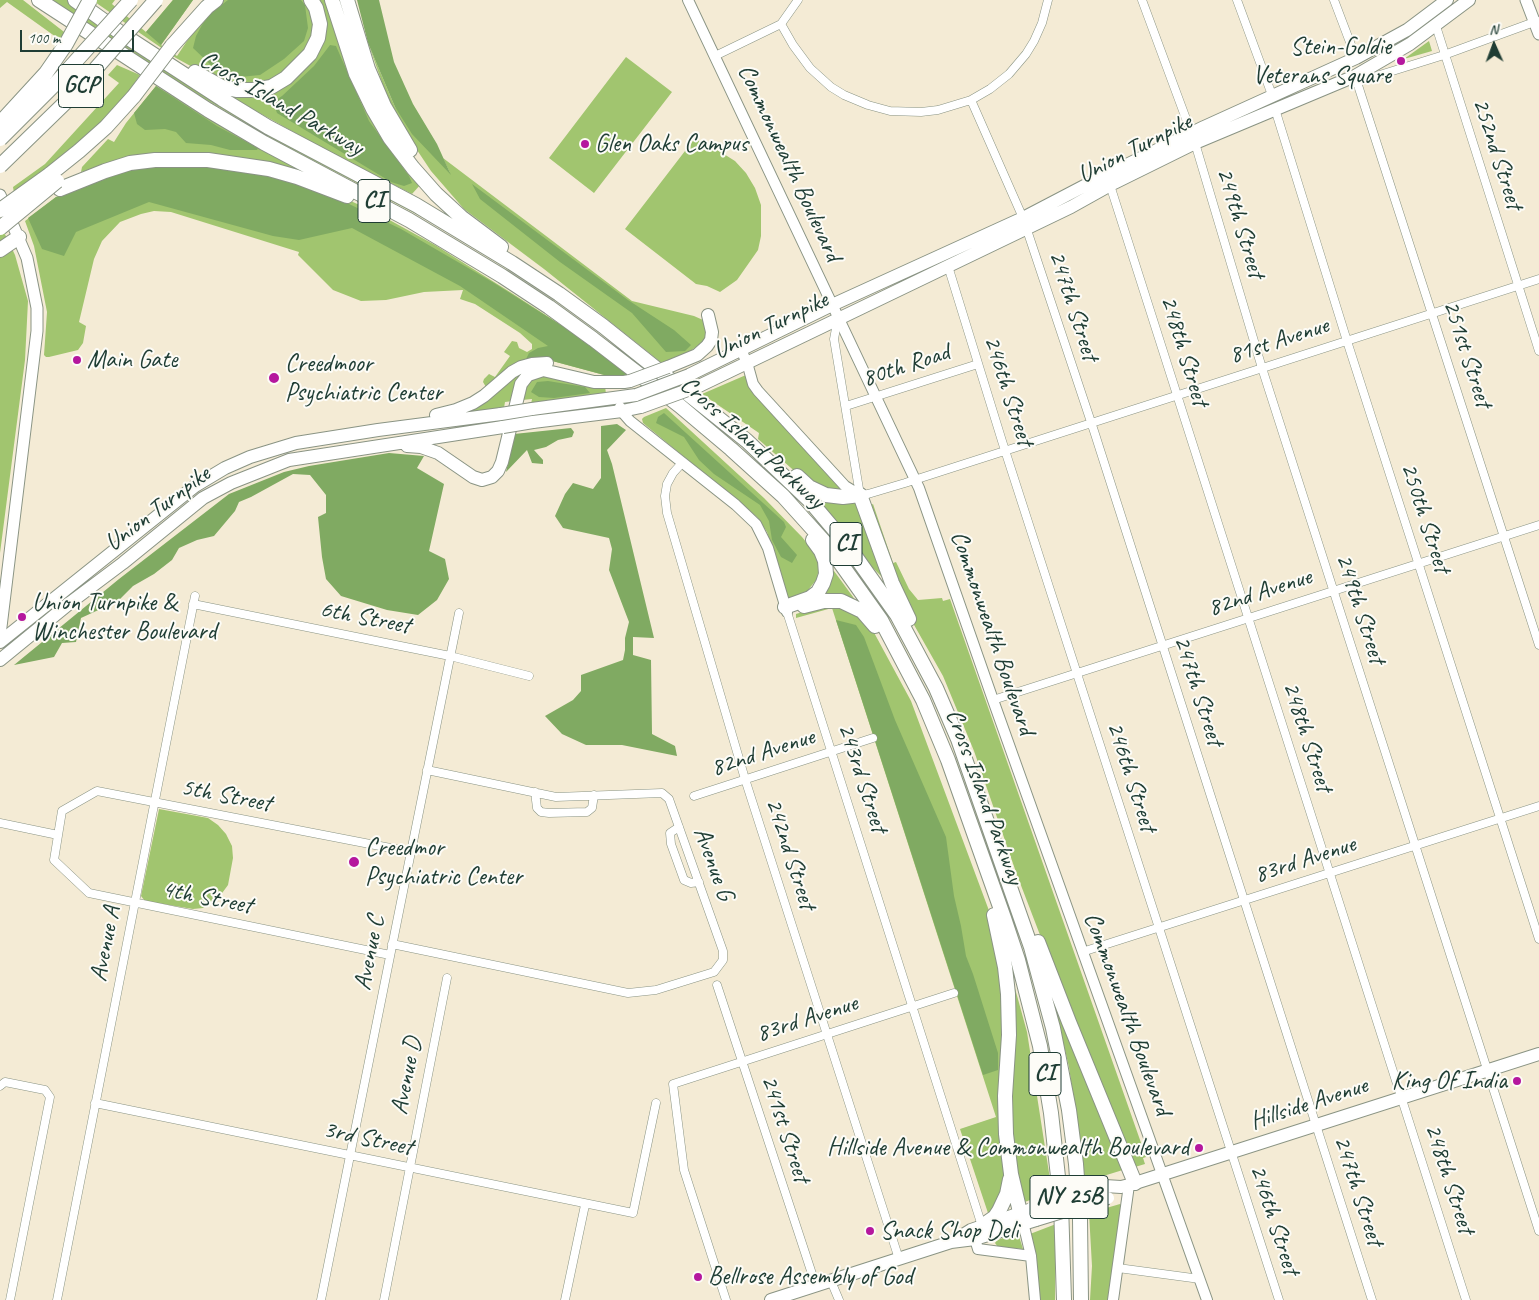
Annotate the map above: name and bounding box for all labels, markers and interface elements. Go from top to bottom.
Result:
scale bar [22,20,136,52]
north arrow [1469,20,1519,70]
text: N [1489,21,1498,38]
text: 100 m [28,29,60,48]
place label: Stein-Goldie Veterans Square [1253,32,1391,91]
street label: Cross Island Parkway [194,45,368,163]
marker: Stein-Goldie Veterans Square [1395,55,1407,67]
street label: Commonwealth Boulevard [730,60,848,266]
road number: GCP [58,64,104,108]
street label: 252nd Street [1465,95,1529,213]
street label: Union Turnpike [1073,107,1197,191]
place label: Glen Oaks Campus [595,129,748,159]
marker: Glen Oaks Campus [579,138,591,150]
street label: 249th Street [1209,164,1271,282]
road number: CI [358,180,390,222]
street label: 247th Street [1041,247,1105,365]
street label: Union Turnpike [709,285,833,367]
street label: 248th Street [1153,292,1215,410]
street label: 251st Street [1436,297,1498,411]
street label: 81st Avenue [1225,311,1333,371]
street label: 246th Street [976,332,1040,450]
street label: 80th Road [859,338,953,394]
place label: Main Gate [87,345,177,375]
place label: Creedmoor Psychiatric Center [285,349,442,408]
marker: Main Gate [71,354,83,366]
street label: Cross Island Parkway [673,370,831,516]
marker: Creedmoor Psychiatric Center [267,371,281,385]
street label: 250th Street [1393,459,1457,577]
street label: Union Turnpike [99,460,217,558]
road number: CI [830,522,862,566]
street label: Commonwealth Boulevard [943,527,1041,739]
street label: 249th Street [1328,550,1392,668]
street label: 82nd Avenue [1204,562,1316,624]
place label: Union Turnpike & Winchester Boulevard [32,588,216,647]
street label: 6th Street [317,595,413,641]
marker: Union Turnpike & Winchester Boulevard [16,611,28,623]
street label: 247th Street [1166,632,1230,750]
street label: 248th Street [1275,678,1339,796]
street label: Cross Island Parkway [938,705,1030,889]
street label: 246th Street [1099,718,1163,836]
street label: 243rd Street [830,720,894,836]
street label: 82nd Avenue [707,722,819,784]
street label: 5th Street [178,773,274,819]
street label: 242nd Street [758,795,822,913]
street label: Avenue G [686,823,740,905]
street label: 83rd Avenue [1251,830,1359,890]
place label: Creedmor Psychiatric Center [365,833,522,892]
marker: Creedmor Psychiatric Center [347,855,361,869]
street label: 4th Street [159,875,255,921]
street label: Avenue A [84,904,128,984]
street label: Commonwealth Boulevard [1076,909,1178,1119]
street label: Avenue C [348,913,392,993]
street label: 83rd Avenue [753,989,861,1049]
street label: Avenue D [385,1035,429,1117]
road number: CI [1029,1052,1061,1096]
place label: King Of India [1392,1066,1507,1096]
street label: Hillside Avenue [1246,1071,1372,1137]
street label: 241st Street [754,1072,816,1186]
marker: King Of India [1511,1075,1523,1087]
street label: 3rd Street [321,1115,415,1163]
street label: 248th Street [1417,1120,1481,1238]
street label: 247th Street [1326,1132,1390,1250]
place label: Hillside Avenue & Commonwealth Boulevard [827,1133,1189,1163]
marker: Hillside Avenue & Commonwealth Boulevard [1193,1142,1205,1154]
street label: 246th Street [1242,1161,1306,1279]
road number: NY 25B [1030,1176,1108,1218]
place label: Snack Shop Deli [880,1216,1018,1246]
marker: Snack Shop Deli [864,1225,876,1237]
place label: Bellrose Assembly of God [708,1262,912,1292]
marker: Bellrose Assembly of God [692,1271,704,1283]

